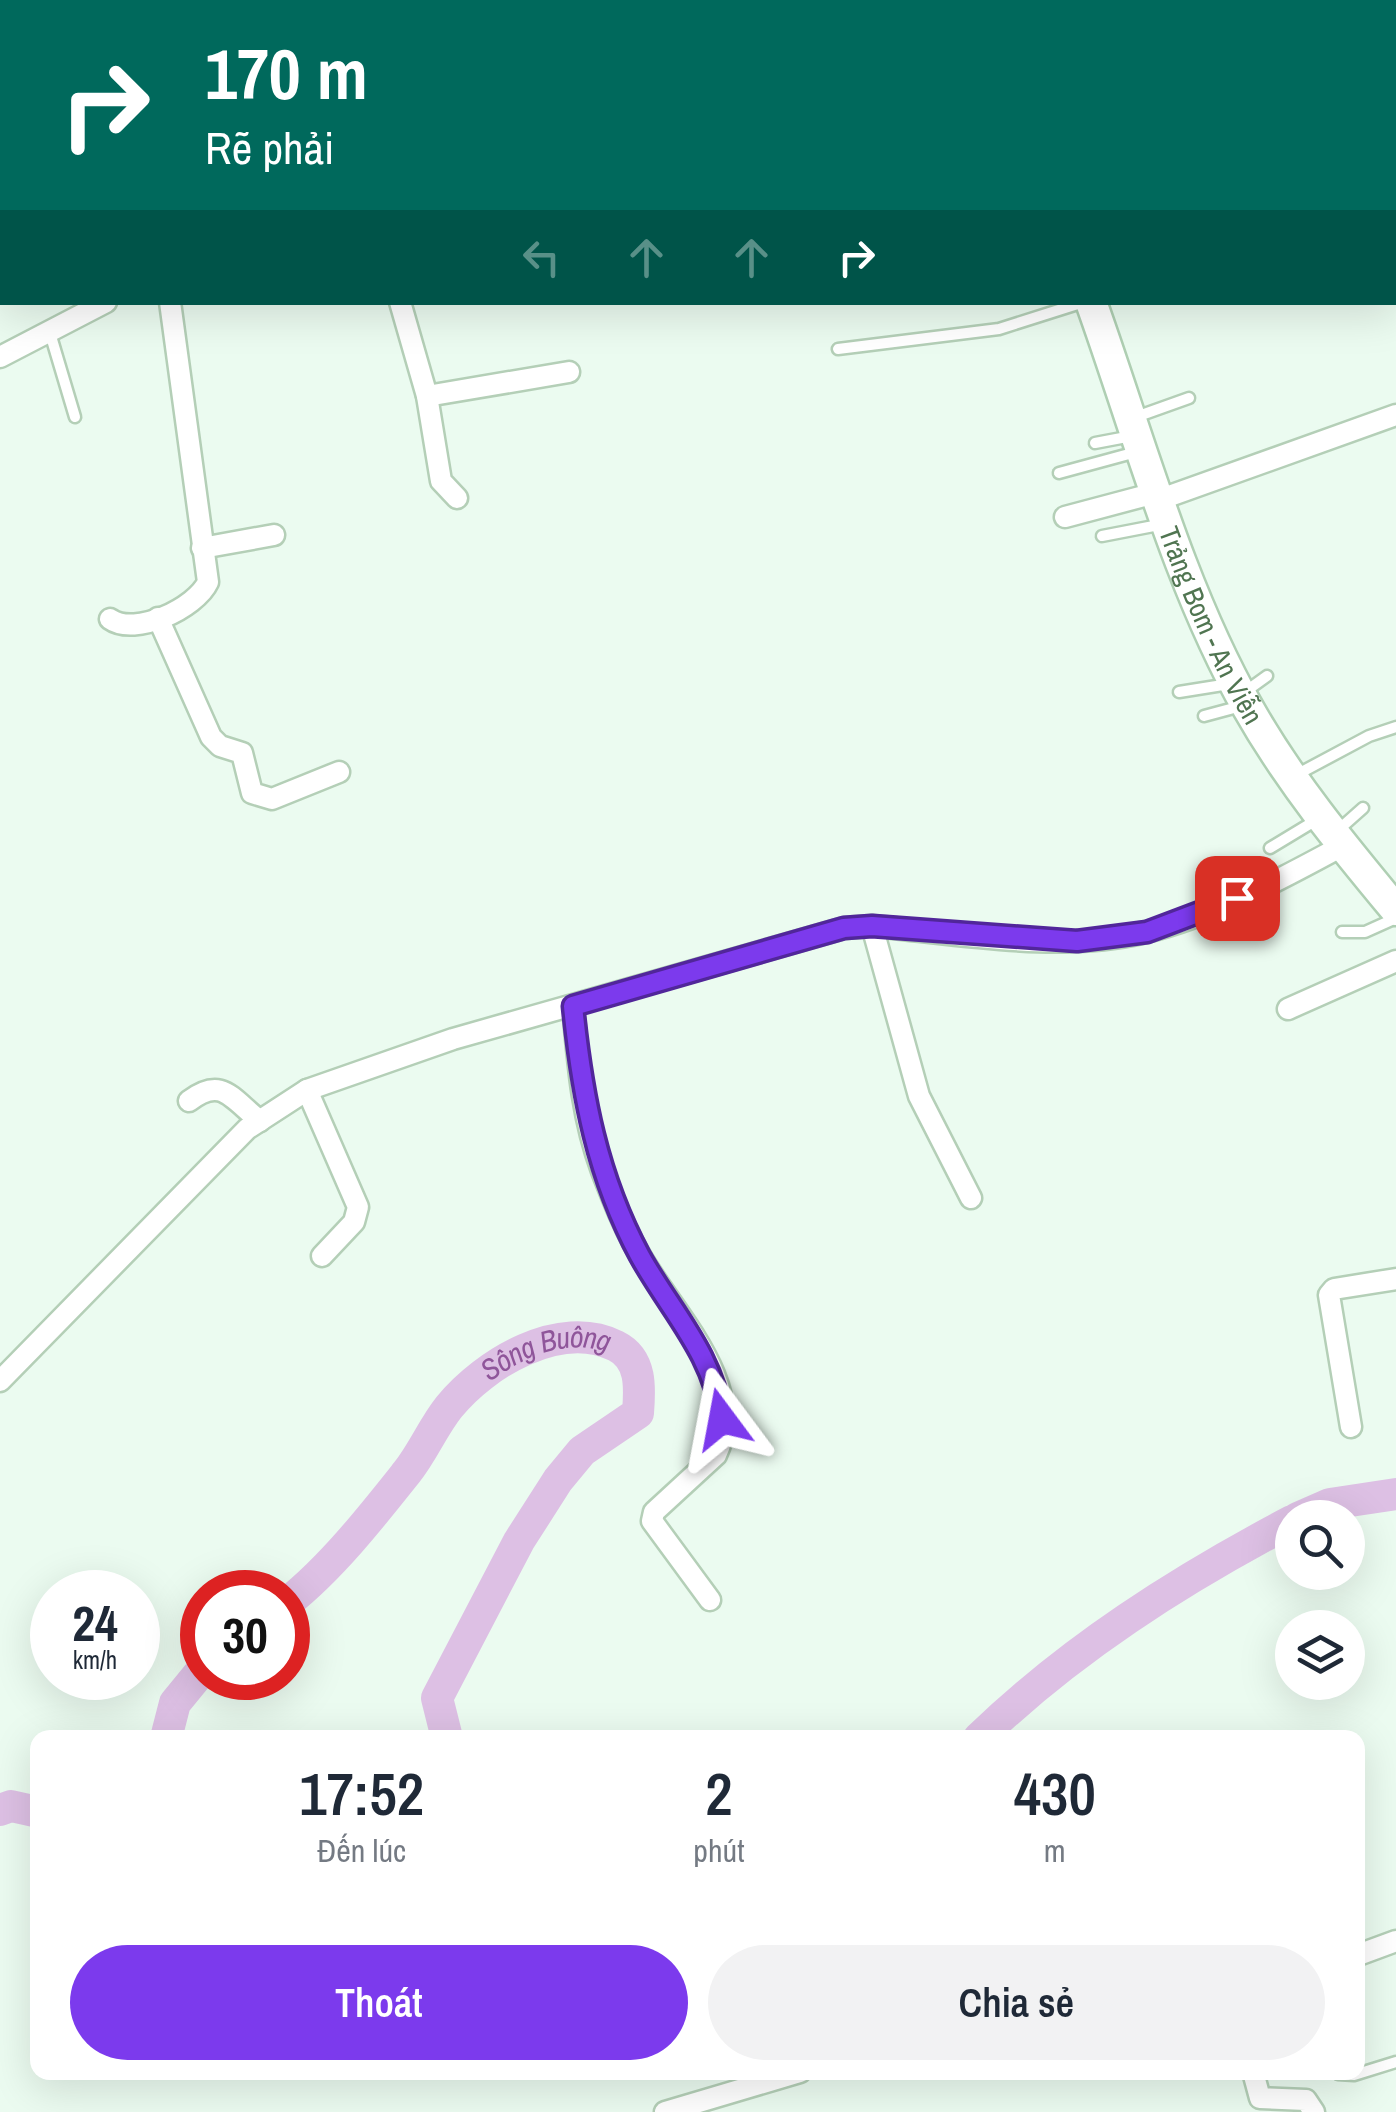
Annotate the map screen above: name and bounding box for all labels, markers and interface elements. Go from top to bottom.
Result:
text: 170 m [205,27,368,121]
icon: right [40,40,170,170]
text: Rẽ phải [205,117,334,178]
icon: left [514,230,569,285]
icon: ahead [619,230,674,285]
icon: ahead [724,230,779,285]
icon: right [829,230,884,285]
street label: Trảng Bom - An Viễn [1150,521,1272,731]
pin [1195,856,1280,941]
icon: arrive [1210,871,1265,926]
water label: Sông Buông [472,1316,617,1389]
position arrow [670,1367,774,1471]
map controls [1275,1500,1365,1700]
button: search [1275,1500,1365,1590]
speed limit sign: 30 [180,1570,310,1700]
text: 24 [72,1589,118,1657]
button: layers [1275,1610,1365,1700]
text: km/h [73,1643,117,1677]
text: 17:52 [299,1753,424,1834]
text: 2 [705,1753,733,1834]
text: 430 [1014,1753,1096,1834]
text: Đến lúc [317,1829,406,1872]
text: phút [693,1829,744,1872]
text: m [1044,1829,1066,1872]
button: Thoát [70,1945,688,2060]
button: Chia sẻ [708,1945,1325,2060]

